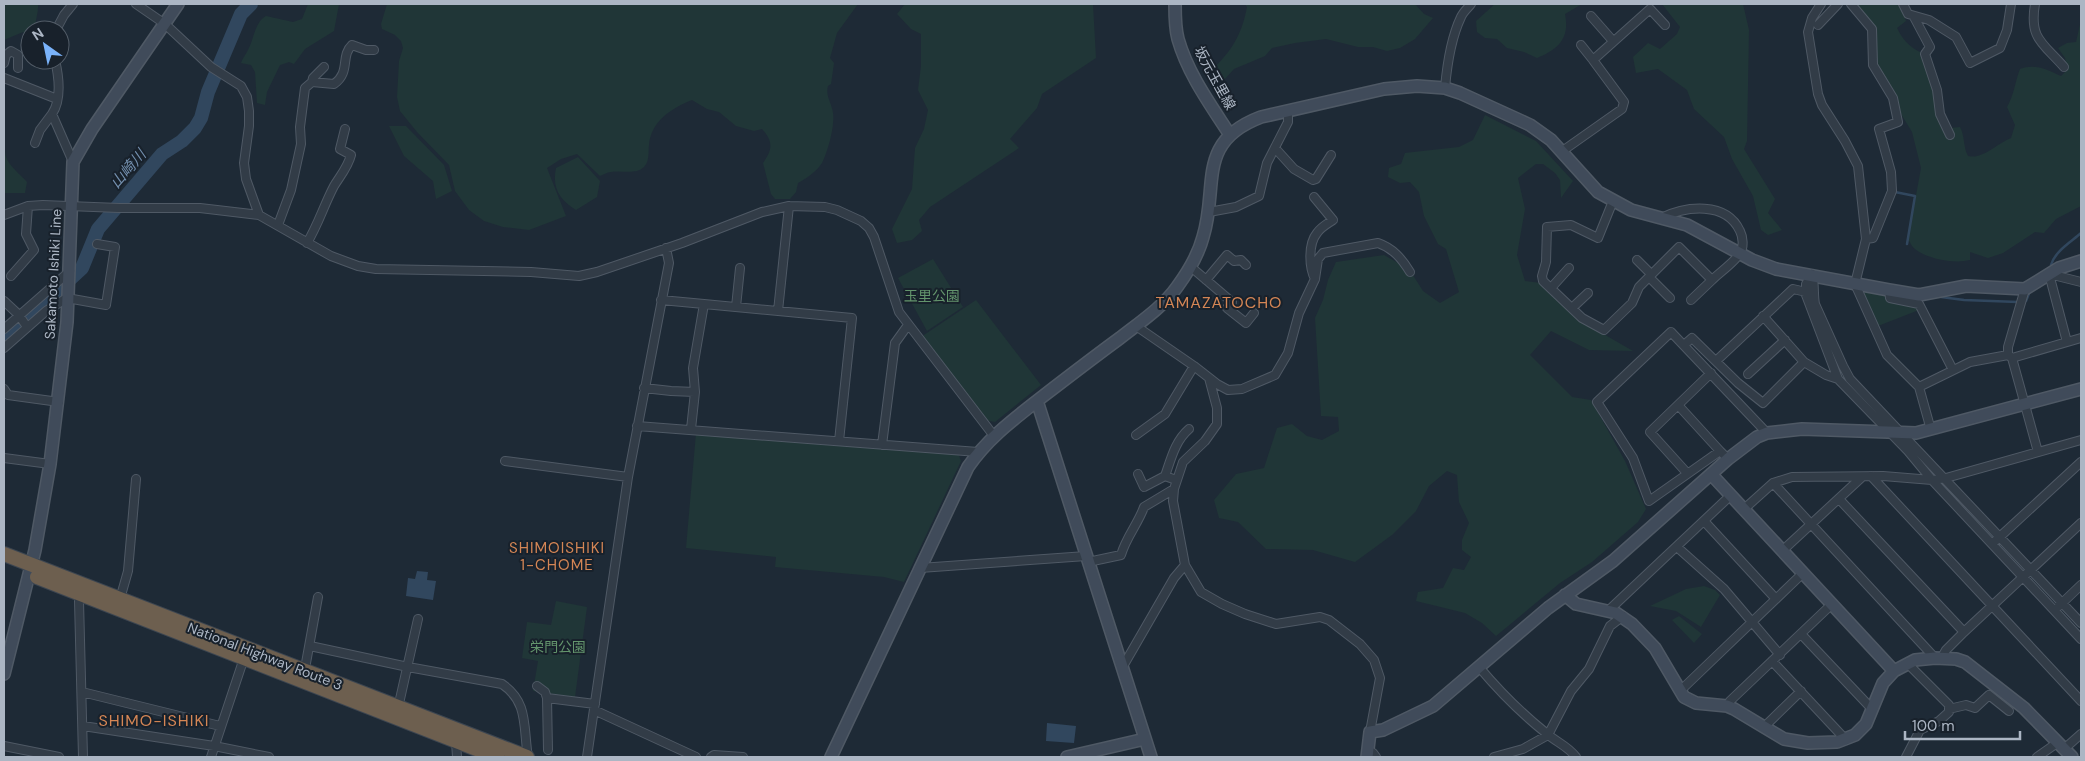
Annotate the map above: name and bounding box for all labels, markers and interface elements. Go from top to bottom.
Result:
north arrow [20,20,70,70]
text: N [29,24,47,44]
street label: 坂元玉里線 [1190,43,1240,113]
water label: 山崎川 [106,144,152,193]
street label: Sakamoto Ishiki Line [41,208,65,340]
park label: 玉里公園 [904,287,960,305]
district label: TAMAZATOCHO [1156,292,1282,313]
district label: SHIMOISHIKI 1-CHOME [509,538,605,575]
street label: National Highway Route 3 [185,618,345,694]
park label: 栄門公園 [530,638,586,656]
scale bar [1905,708,2020,740]
district label: SHIMO-ISHIKI [98,710,210,731]
text: 100 m [1912,716,1955,736]

